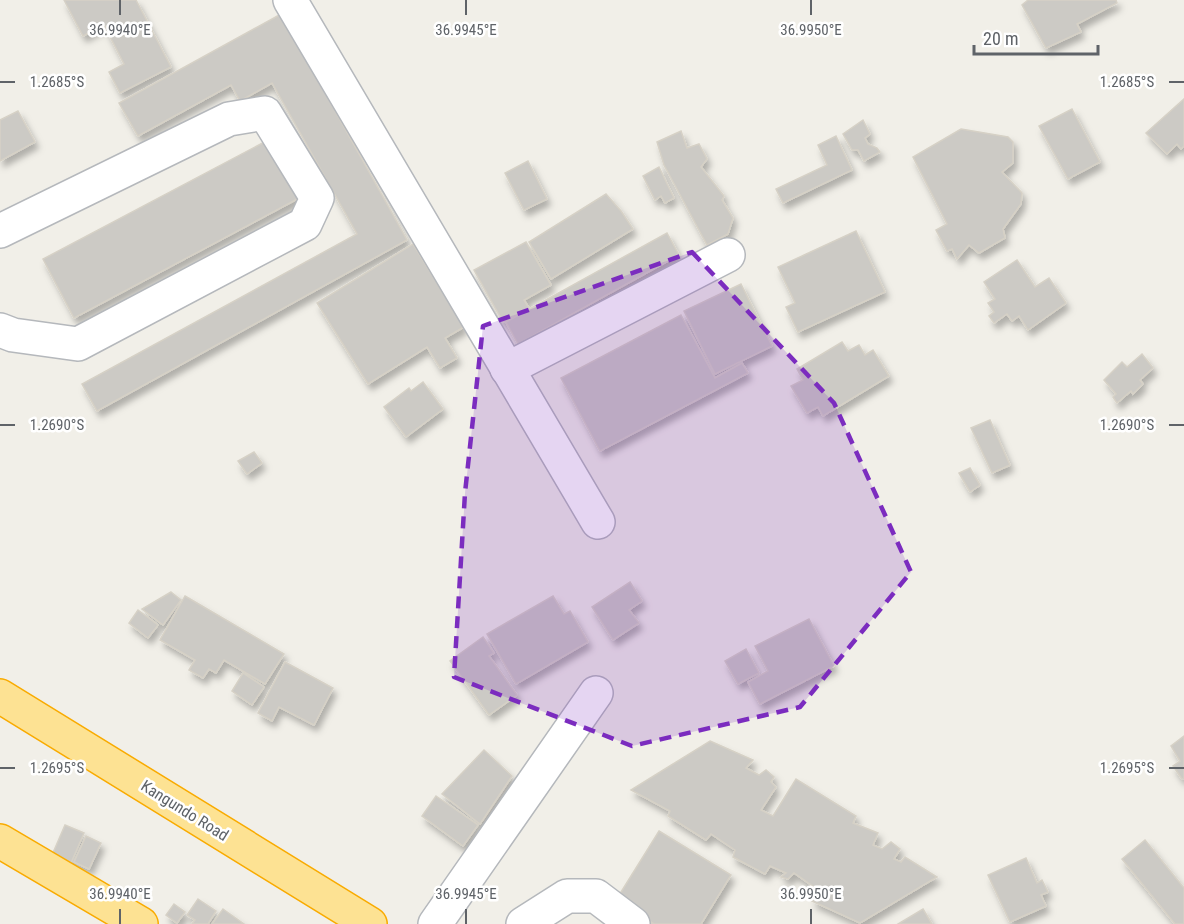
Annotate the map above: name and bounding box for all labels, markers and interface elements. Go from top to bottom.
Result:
scale bar [974,18,1098,56]
text: 36.9940°E [89,21,151,39]
text: 36.9945°E [435,21,497,39]
text: 36.9950°E [780,21,842,39]
text: 20 m [983,28,1018,49]
text: 1.2685°S [30,73,84,91]
text: 1.2685°S [1100,73,1154,91]
text: 1.2690°S [30,416,84,434]
text: 1.2690°S [1100,416,1154,434]
text: 1.2695°S [30,759,84,777]
text: 1.2695°S [1100,759,1154,777]
street label: Kangundo Road [138,776,232,845]
text: 36.9940°E [89,885,151,903]
text: 36.9945°E [435,885,497,903]
text: 36.9950°E [780,885,842,903]

